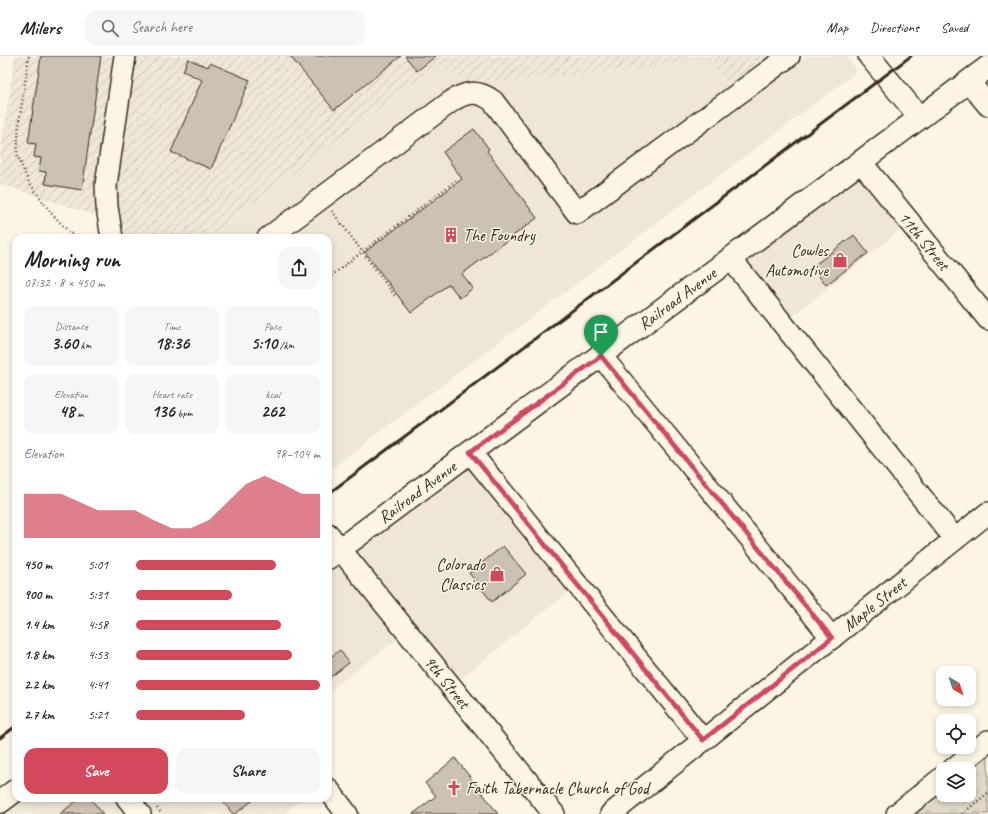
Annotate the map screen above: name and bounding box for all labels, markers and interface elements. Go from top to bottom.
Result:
search box [85,10,365,46]
text: Milers [20,16,61,40]
icon: search [99,17,121,39]
text: Search here [131,18,192,37]
text: Map [827,19,848,36]
text: Directions [870,19,919,36]
text: Saved [941,19,968,36]
street label: 11th Street [894,207,956,276]
place label: The Foundry [463,225,536,246]
building icon: The Foundry [442,226,460,244]
place label: Cowles Automotive [765,240,830,281]
text: Morning run [24,246,120,274]
button: share [278,247,320,289]
shop icon: Cowles Automotive [831,251,849,269]
street label: Railroad Avenue [634,262,722,335]
text: 07:32 · 8 × 450 m [24,275,105,291]
pin [584,315,618,356]
text: Distance [55,319,88,333]
text: Time [164,319,180,333]
text: Pace [264,319,281,333]
icon: arrive [590,321,612,343]
text: 3.60 [51,333,78,354]
text: 18:36 [155,333,189,354]
text: 5:10 [251,333,277,354]
text: km [78,338,91,352]
text: /km [277,338,294,352]
text: Elevation [54,387,88,401]
text: Heart rate [152,387,192,401]
text: kcal [265,387,280,401]
text: 48 [59,401,75,422]
text: 136 [151,401,175,422]
text: 262 [261,401,284,422]
text: m [75,406,83,420]
text: bpm [175,406,193,420]
text: Elevation [24,446,64,462]
text: 98–104 m [275,446,320,462]
street label: Railroad Avenue [374,455,462,528]
place label: Colorado Classics [436,554,486,595]
text: 450 m [24,557,52,573]
text: 5:01 [88,557,108,573]
shop icon: Colorado Classics [488,565,506,583]
street label: Maple Street [839,571,913,636]
text: 900 m [24,587,52,603]
text: 5:31 [88,587,108,603]
text: 1.4 km [24,617,54,633]
text: 4:58 [88,617,108,633]
text: 1.8 km [24,647,54,663]
text: 4:53 [88,647,108,663]
street label: 9th Street [419,651,476,715]
north arrow [936,666,976,706]
map controls [936,666,976,802]
text: 2.2 km [24,677,54,693]
text: 4:41 [88,677,108,693]
text: 2.7 km [24,707,54,723]
text: 5:21 [88,707,108,723]
button: locate [936,714,976,754]
button: Save [24,748,168,794]
button: Share [176,748,320,794]
button: layers [936,762,976,802]
place label: Faith Tabernacle Church of God [466,778,651,799]
church icon: Faith Tabernacle Church of God [445,779,463,797]

